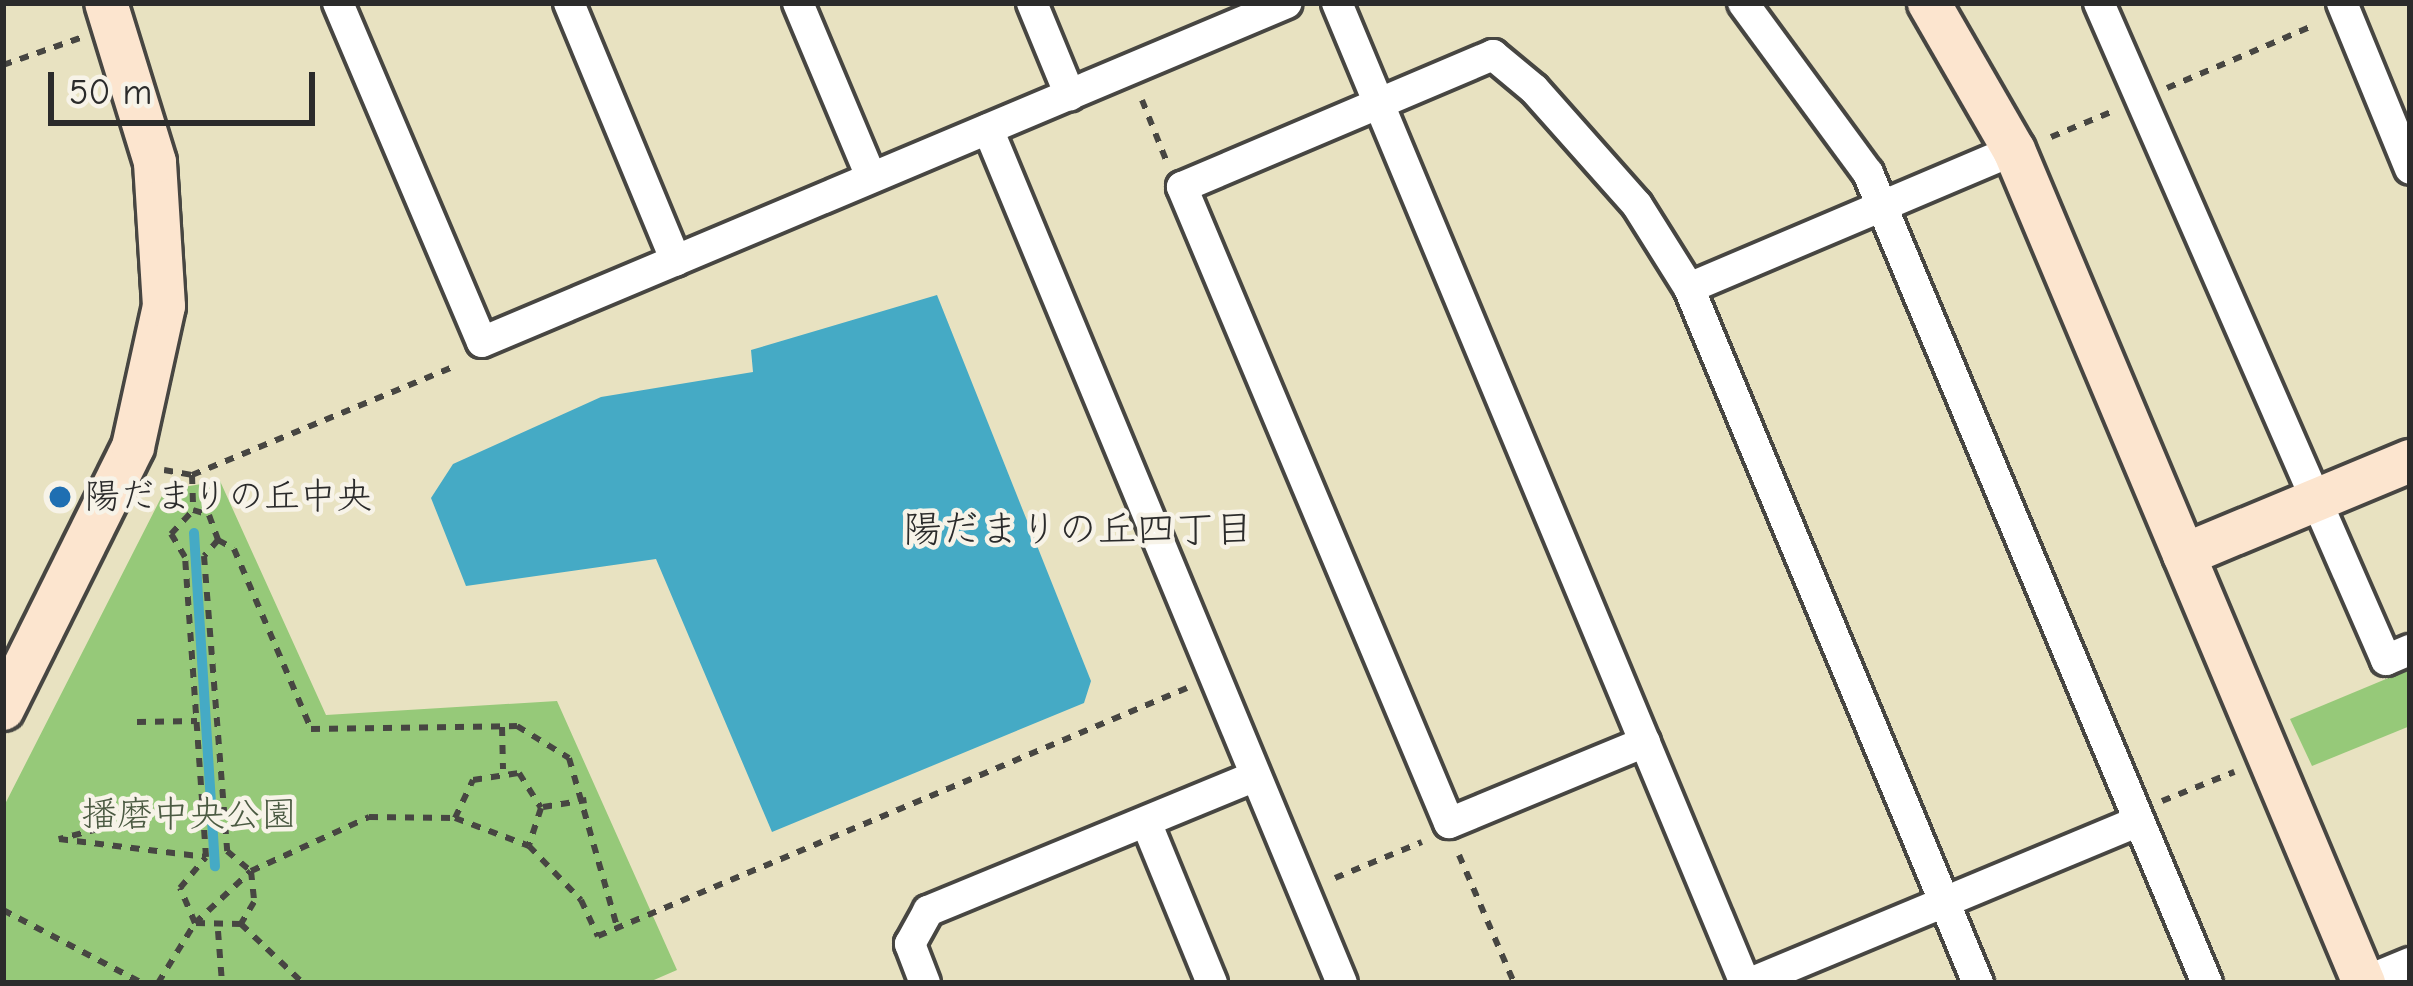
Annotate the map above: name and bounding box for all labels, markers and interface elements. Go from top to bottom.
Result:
scale bar [54,48,321,122]
text: 50 m [69,72,152,113]
place label: 陽だまりの丘中央 [84,475,372,519]
marker: 陽だまりの丘中央 [47,484,73,510]
district label: 陽だまりの丘四丁目 [903,507,1253,553]
park label: 播磨中央公園 [81,793,297,837]

